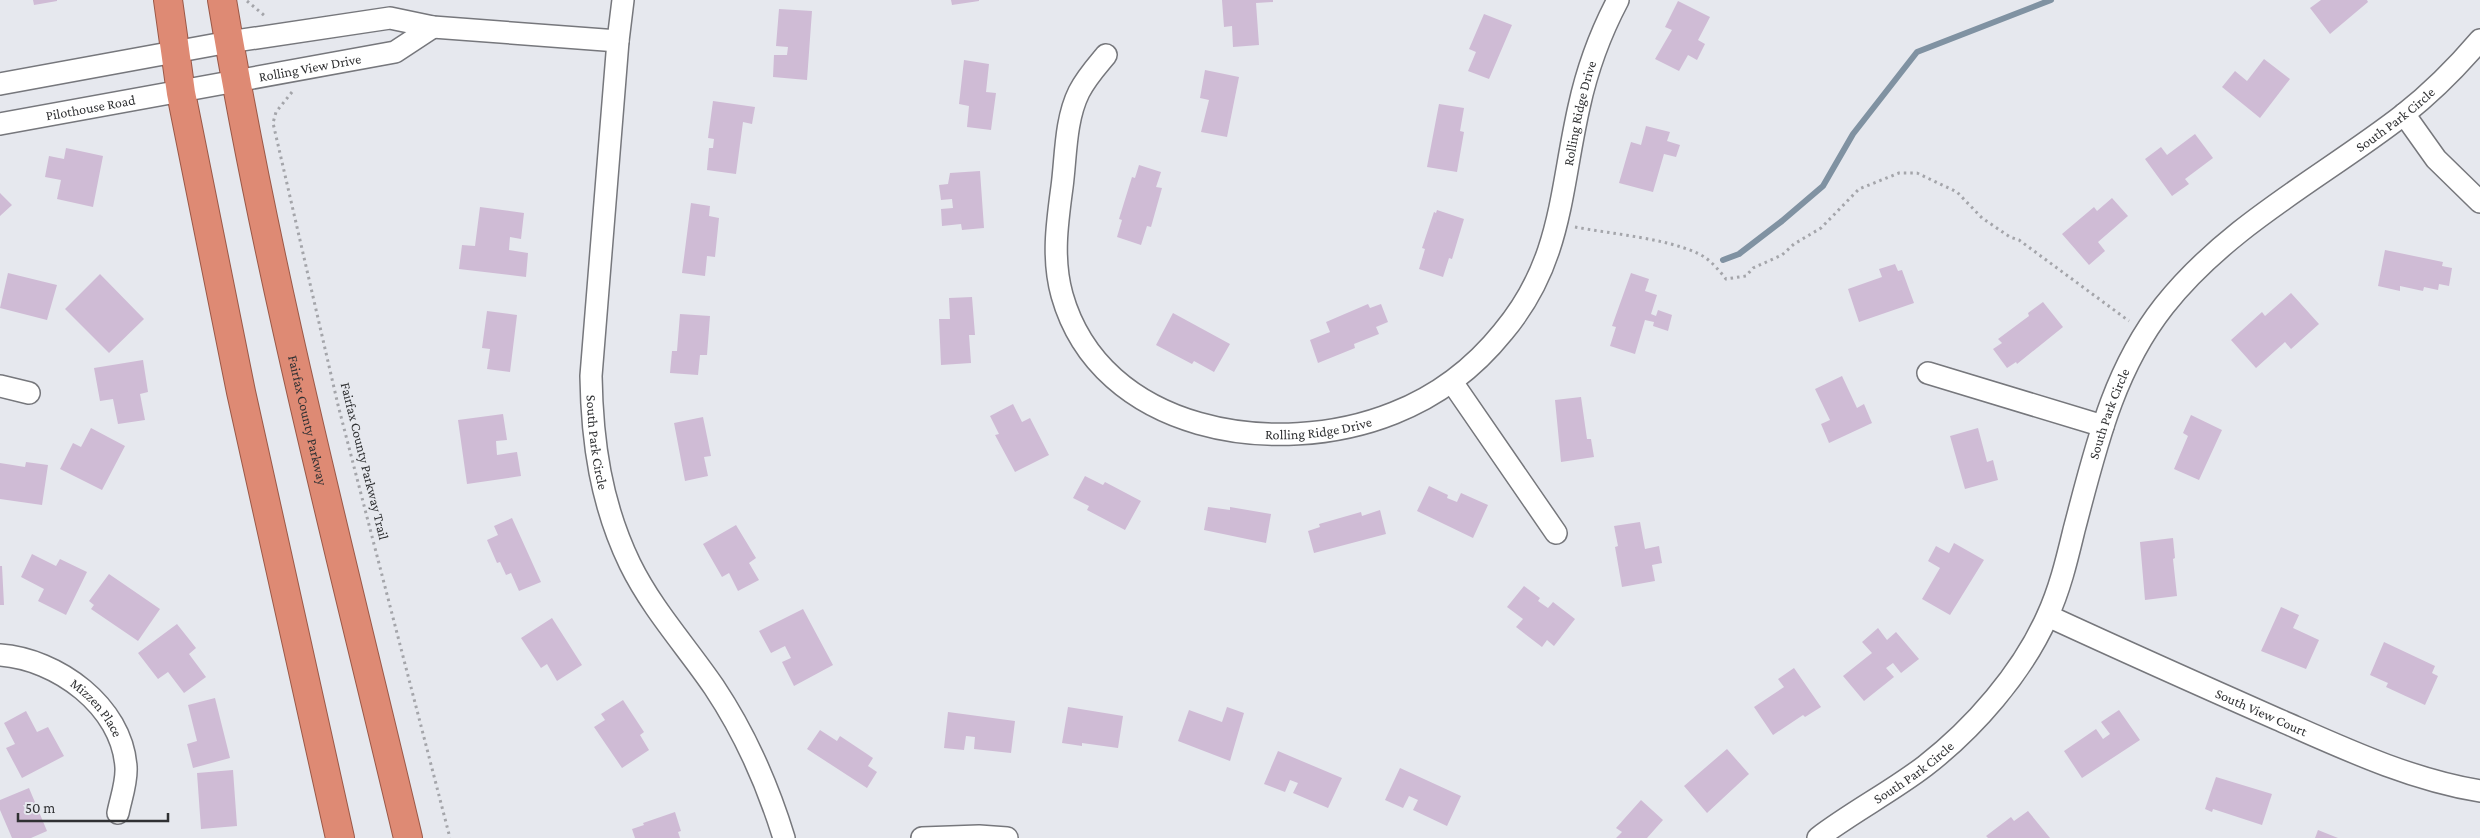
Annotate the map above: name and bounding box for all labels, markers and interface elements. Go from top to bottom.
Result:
street label: Rolling View Drive [258,50,362,85]
street label: Rolling Ridge Drive [1560,58,1599,167]
street label: South Park Circle [2353,84,2438,155]
street label: Pilothouse Road [45,91,137,123]
street label: Fairfax County Parkway [285,354,331,487]
street label: South Park Circle [2085,366,2133,461]
street label: Fairfax County Parkway Trail [338,381,392,542]
street label: South Park Circle [584,395,611,491]
street label: Rolling Ridge Drive [1265,413,1373,442]
street label: Mizzen Place [67,675,126,739]
street label: South View Court [2213,685,2310,739]
street label: South Park Circle [1870,738,1957,807]
scale bar [18,790,168,822]
text: 50 m [25,800,55,816]

